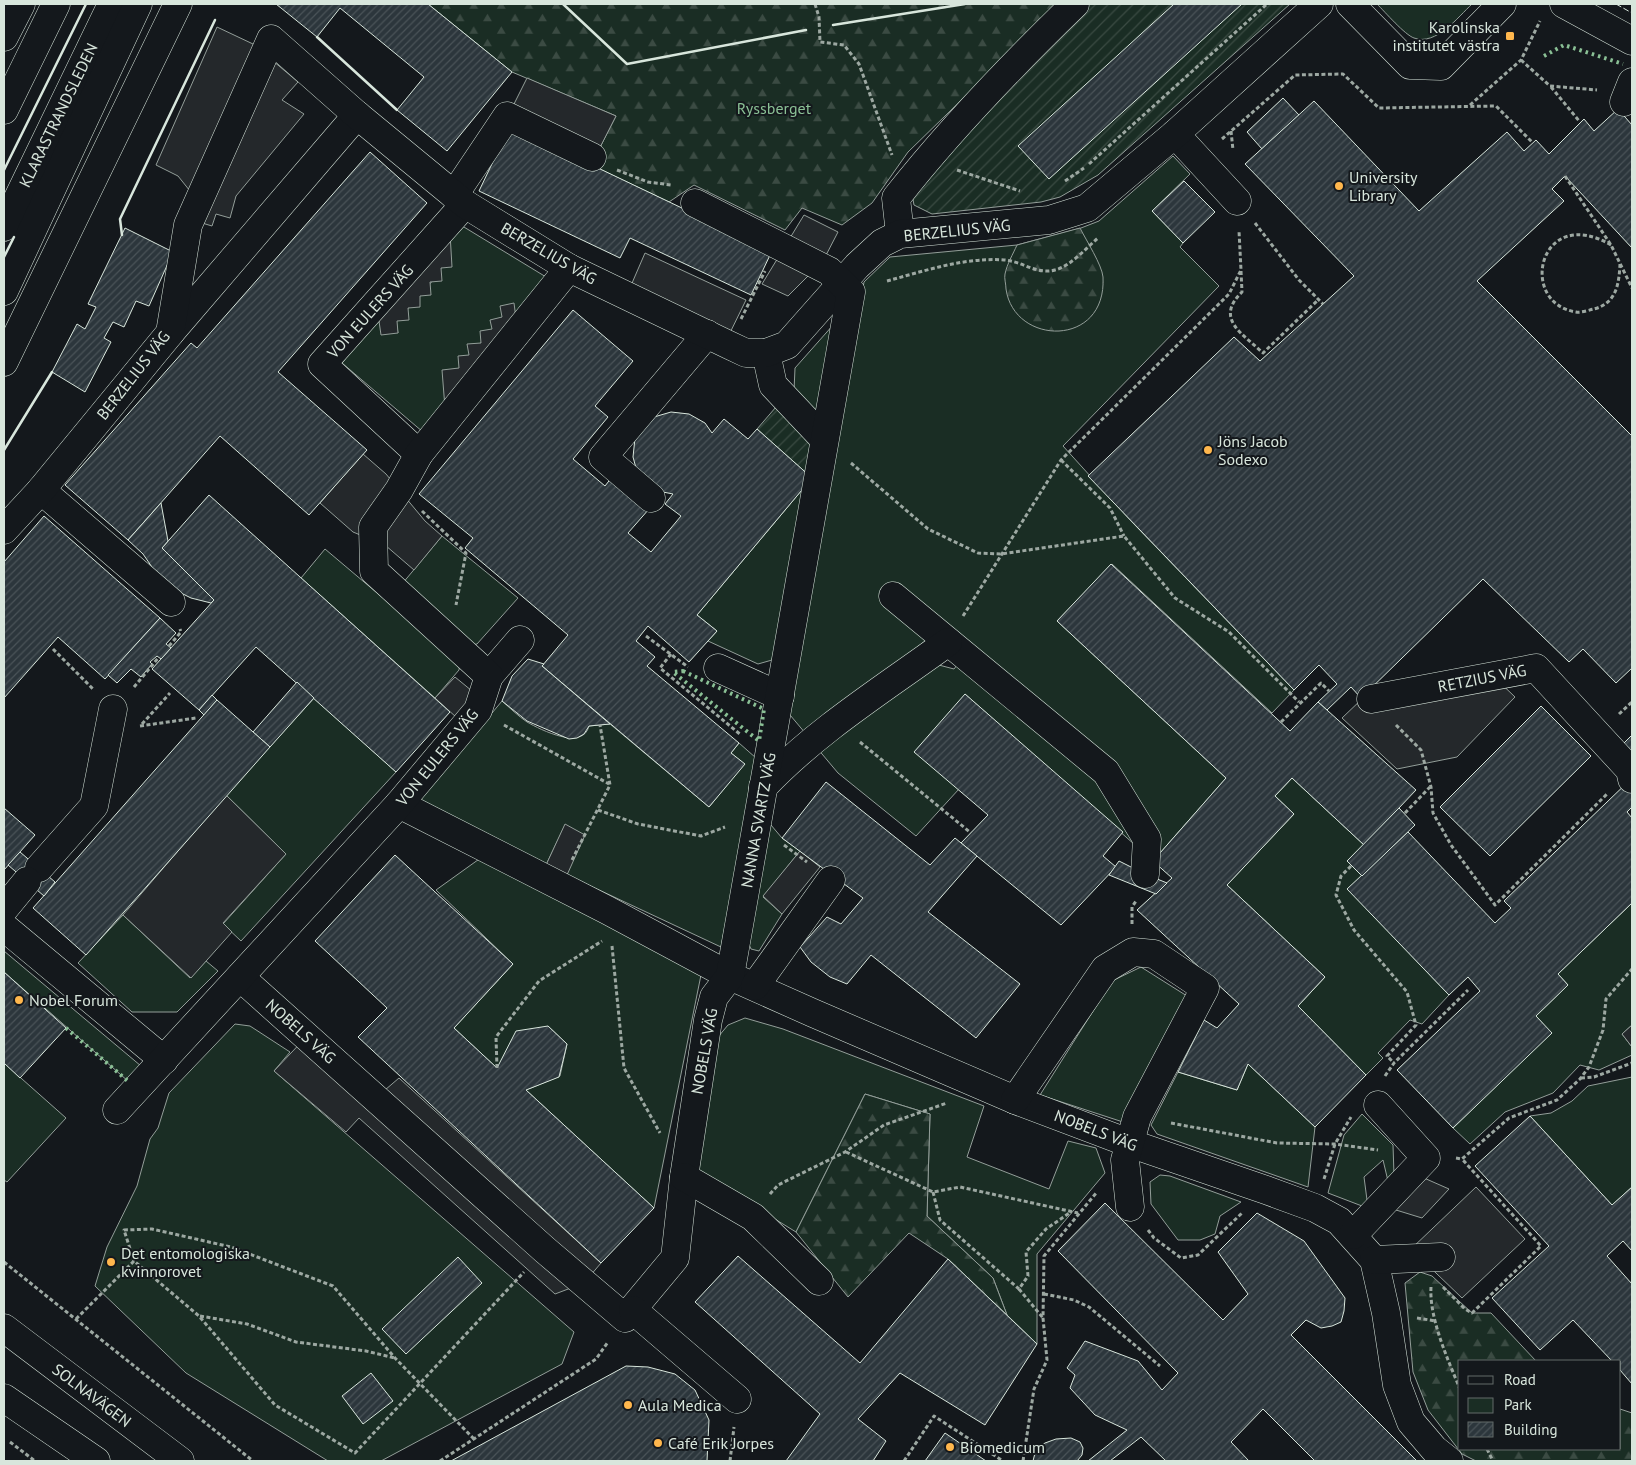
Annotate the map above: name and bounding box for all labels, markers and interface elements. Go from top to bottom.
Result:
place label: Karolinska institutet västra [1392,17,1500,55]
marker: Karolinska institutet västra [1504,30,1516,42]
street label: KLARASTRANDSLEDEN [14,40,102,190]
park label: Ryssberget [737,98,812,118]
place label: University Library [1349,167,1418,205]
marker: University Library [1333,180,1345,192]
street label: BERZELIUS VÄG [903,214,1011,246]
street label: BERZELIUS VÄG [498,218,600,288]
street label: VON EULERS VÄG [322,260,417,363]
street label: BERZELIUS VÄG [92,327,174,423]
place label: Jöns Jacob Sodexo [1217,431,1288,469]
marker: Jöns Jacob Sodexo [1202,444,1214,456]
street label: RETZIUS VÄG [1436,660,1528,696]
street label: VON EULERS VÄG [391,704,482,810]
street label: NANNA SVARTZ VÄG [736,751,780,889]
place label: Nobel Forum [29,990,118,1010]
marker: Nobel Forum [13,994,25,1006]
street label: NOBELS VÄG [262,994,340,1068]
street label: NOBELS VÄG [687,1006,721,1096]
street label: NOBELS VÄG [1052,1105,1140,1155]
place label: Det entomologiska kvinnorovet [121,1243,250,1281]
marker: Det entomologiska kvinnorovet [105,1256,117,1268]
street label: SOLNAVÄGEN [49,1359,135,1431]
legend [1458,1360,1621,1450]
text: Road [1504,1370,1536,1389]
place label: Aula Medica [638,1395,722,1415]
text: Park [1504,1395,1532,1414]
marker: Aula Medica [622,1399,634,1411]
text: Building [1504,1420,1558,1439]
place label: Café Erik Jorpes [668,1433,774,1453]
marker: Café Erik Jorpes [652,1437,664,1449]
place label: Biomedicum [960,1437,1045,1457]
marker: Biomedicum [944,1441,956,1453]

